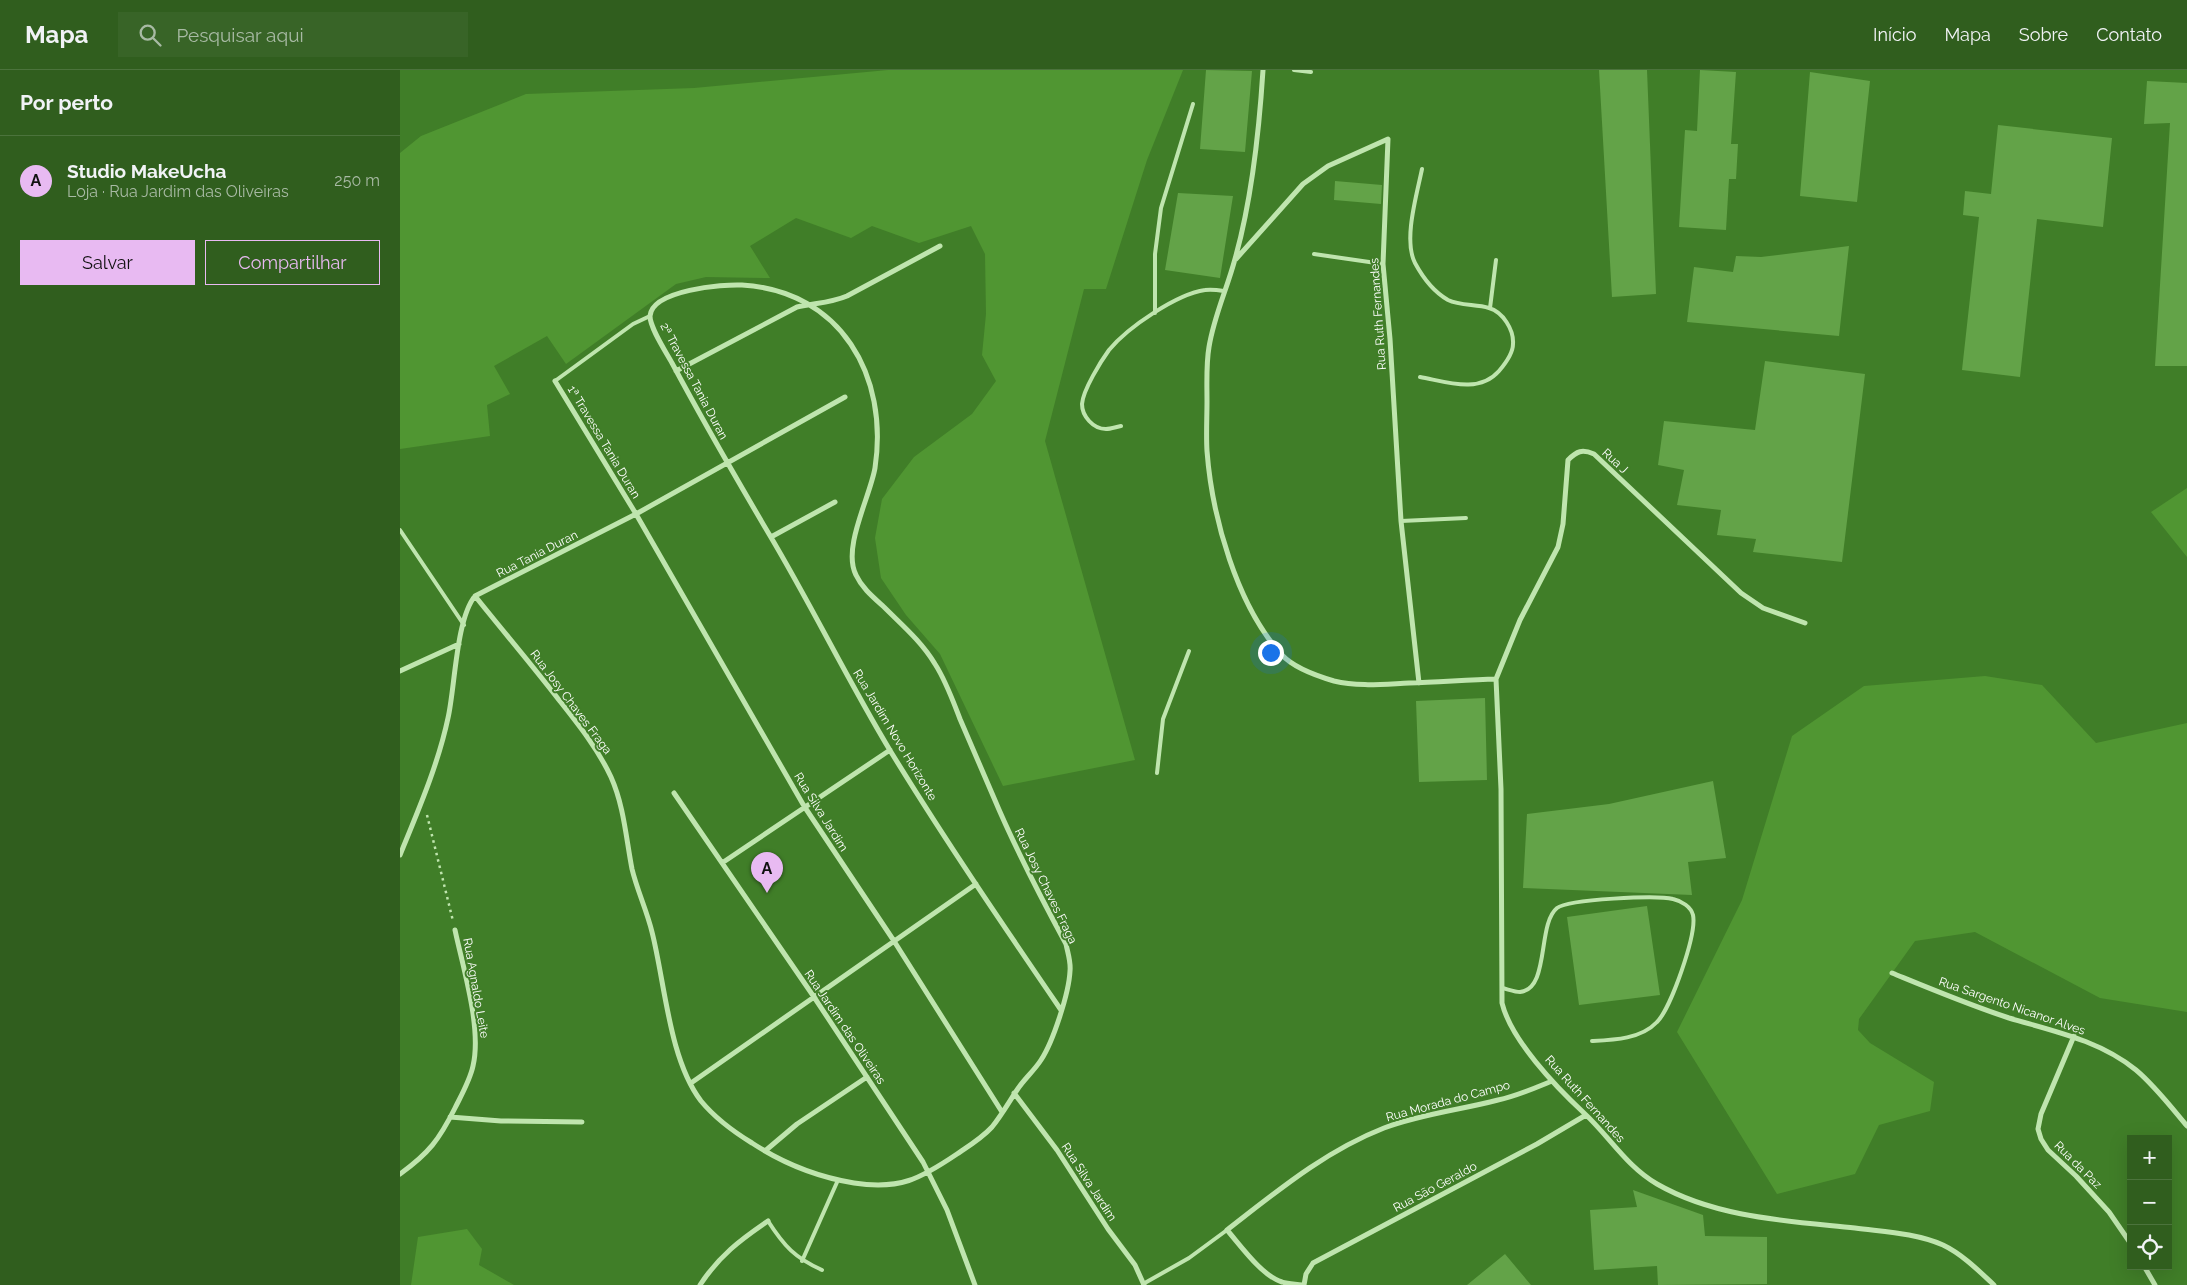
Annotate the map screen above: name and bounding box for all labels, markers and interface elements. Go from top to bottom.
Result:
search box [118,12,468,57]
text: Mapa [25,20,88,49]
icon: search [136,21,164,49]
text: Pesquisar aqui [176,24,304,46]
text: Início [1873,24,1916,45]
text: Mapa [1944,24,1991,45]
text: Sobre [2019,24,2068,45]
text: Contato [2096,24,2162,45]
text: Por perto [20,90,113,115]
text: Studio MakeUcha [67,160,226,182]
text: A [31,171,41,190]
text: 250 m [334,171,380,190]
text: Loja · Rua Jardim das Oliveiras [67,182,289,201]
button: Salvar [20,240,195,285]
button: Compartilhar [205,240,380,285]
street label: Rua Ruth Fernandes [1367,257,1389,370]
street label: 2ª Travessa Tania Duran [657,320,731,442]
street label: 1ª Travessa Tania Duran [565,383,643,501]
street label: Rua J [1599,446,1631,476]
street label: Rua Tania Duran [494,527,580,581]
your location [1258,640,1284,666]
street label: Rua Josy Chaves Fraga [527,647,615,757]
street label: Rua Jardim Novo Horizonte [850,667,940,803]
street label: Rua Silva Jardim [791,770,851,854]
street label: Rua Josy Chaves Fraga [1012,826,1080,946]
pin: A [751,852,783,893]
street label: Rua Agnaldo Leite [460,937,492,1039]
street label: Rua Jardim das Oliveiras [802,967,889,1087]
street label: Rua Sargento Nicanor Alves [1937,974,2087,1038]
street label: Rua Ruth Fernandes [1542,1053,1628,1146]
street label: Rua Morada do Campo [1384,1078,1512,1124]
map controls [2127,1135,2172,1270]
button: + [2127,1135,2172,1180]
street label: Rua da Paz [2051,1138,2105,1192]
street label: Rua Silva Jardim [1059,1140,1119,1224]
street label: Rua São Geraldo [1391,1159,1479,1215]
button: − [2127,1180,2172,1225]
button: locate [2127,1225,2172,1270]

